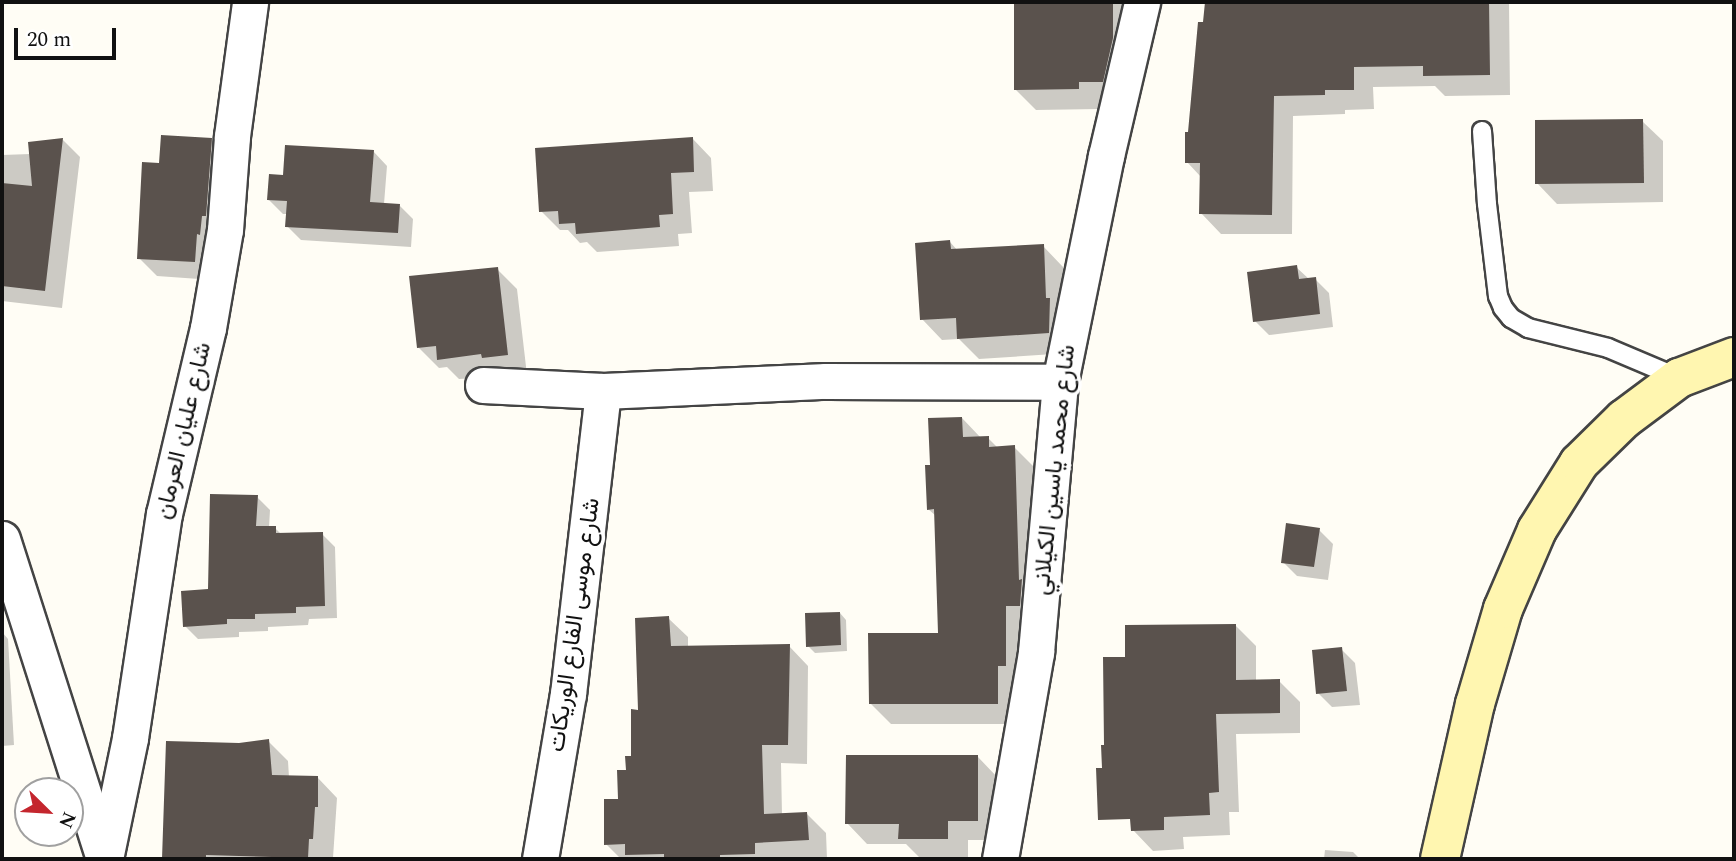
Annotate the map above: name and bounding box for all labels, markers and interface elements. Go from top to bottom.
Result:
scale bar [18,14,119,58]
text: 20 m [27,24,71,56]
street label: شارع عليان العرمان [150,340,218,522]
street label: شارع محمد ياسين الكيلاني [1028,343,1082,597]
street label: شارع موسى الفارع الوريكات [543,496,607,754]
north arrow [14,777,84,847]
text: N [50,807,83,833]

